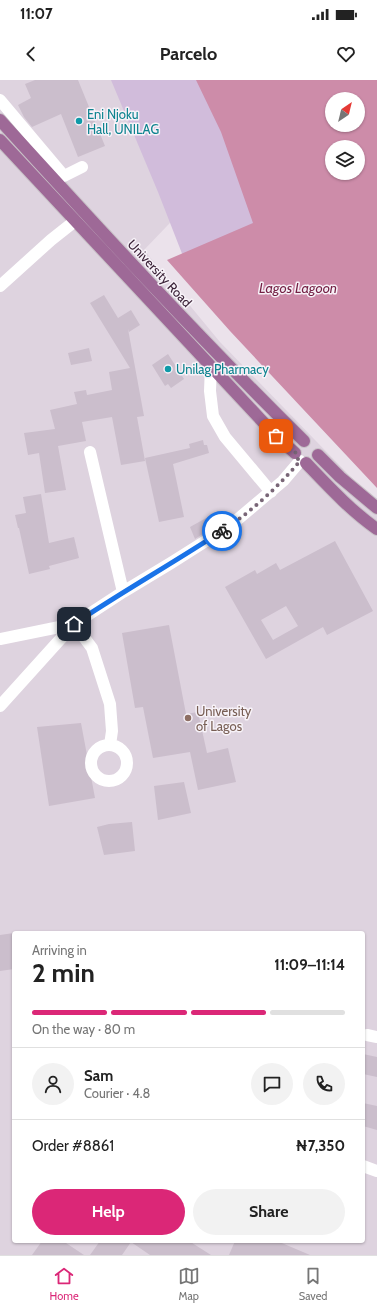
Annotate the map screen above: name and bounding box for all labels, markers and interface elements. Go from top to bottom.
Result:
text: 11:07 [20,5,53,23]
icon: back [20,43,42,65]
text: Parcelo [160,43,217,65]
icon: heart [335,43,357,65]
north arrow [325,92,365,132]
map controls [325,92,365,180]
place label: Eni Njoku Hall, UNILAG [87,106,159,137]
marker: Eni Njoku Hall, UNILAG [74,116,84,126]
button: layers [325,140,365,180]
street label: University Road [125,236,195,310]
water label: Lagos Lagoon [259,279,337,297]
place label: Unilag Pharmacy [176,361,269,377]
marker: Unilag Pharmacy [163,364,173,374]
pin [259,419,293,453]
icon: bag [265,425,287,447]
courier [202,511,242,551]
icon: bike [211,520,233,542]
pin [57,607,91,641]
icon: home [63,613,85,635]
place label: University of Lagos [196,703,252,734]
marker: University of Lagos [183,713,193,723]
text: Arriving in [32,942,87,958]
text: 11:09–11:14 [274,956,345,974]
text: 2 min [32,957,95,989]
text: On the way · 80 m [32,1021,135,1037]
button: person [32,1063,74,1105]
button: chat [251,1063,293,1105]
button: phone [303,1063,345,1105]
text: Sam [84,1067,113,1085]
text: Courier · 4.8 [84,1085,150,1101]
text: Order #8861 [32,1137,114,1155]
text: ₦7,350 [296,1137,345,1155]
button: Help [32,1189,185,1235]
button: Share [193,1189,345,1235]
tab: Home [50,1265,79,1303]
tab: Map [178,1265,200,1303]
tab: Saved [299,1265,327,1303]

